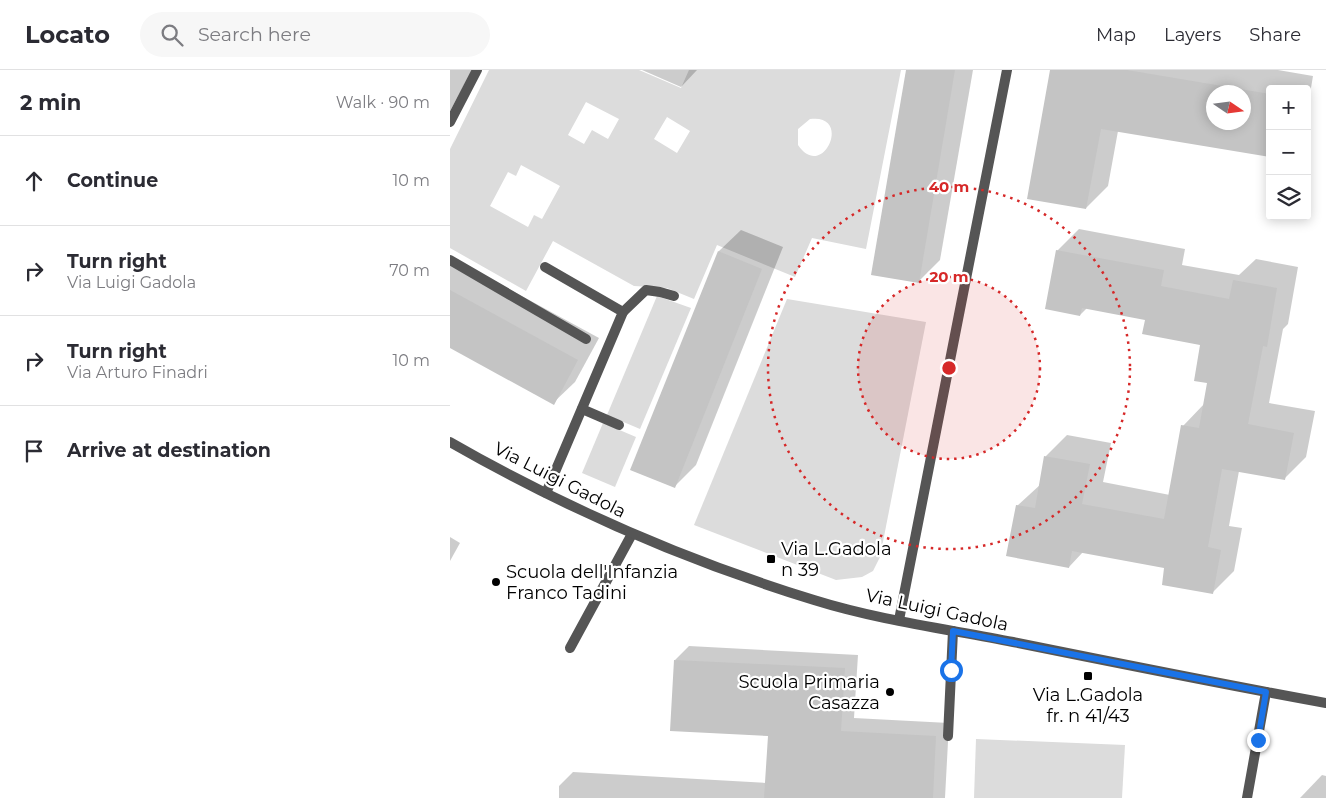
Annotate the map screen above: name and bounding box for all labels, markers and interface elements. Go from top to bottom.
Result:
search box [140,12,490,57]
text: Locato [25,20,110,49]
icon: search [158,21,186,49]
text: Search here [198,23,311,46]
text: Map [1096,24,1136,46]
text: Layers [1164,24,1221,46]
text: Share [1249,24,1301,46]
north arrow [1206,85,1251,130]
map controls [1266,85,1311,220]
button: + [1266,85,1311,130]
text: 2 min [20,90,81,115]
text: Walk · 90 m [336,93,430,112]
button: − [1266,130,1311,175]
icon: ahead [20,167,48,195]
text: Continue [67,169,158,192]
text: 10 m [392,171,430,190]
button: layers [1266,175,1311,220]
text: 40 m [929,177,969,196]
text: Turn right [67,250,167,273]
icon: right [20,257,48,285]
text: 70 m [389,261,430,280]
text: 20 m [929,267,969,286]
text: Via Luigi Gadola [67,273,196,292]
text: Turn right [67,340,167,363]
icon: right [20,347,48,375]
text: 10 m [392,351,430,370]
centre of rings [940,359,958,377]
text: Via Arturo Finadri [67,363,208,382]
icon: arrive [20,437,48,465]
street label: Via Luigi Gadola [490,437,630,523]
text: Arrive at destination [67,439,271,462]
place label: Via L.Gadola n 39 [781,538,892,581]
marker: Via L.Gadola n 39 [765,553,777,565]
place label: Scuola dell'Infanzia Franco Tadini [506,561,678,604]
marker: Scuola dell'Infanzia Franco Tadini [490,576,502,588]
street label: Via Luigi Gadola [864,584,1010,636]
route start [940,659,963,682]
marker: Via L.Gadola fr. n 41/43 [1082,670,1094,682]
place label: Scuola Primaria Casazza [739,671,880,714]
place label: Via L.Gadola fr. n 41/43 [1033,684,1143,727]
marker: Scuola Primaria Casazza [884,686,896,698]
route end [1247,729,1270,752]

